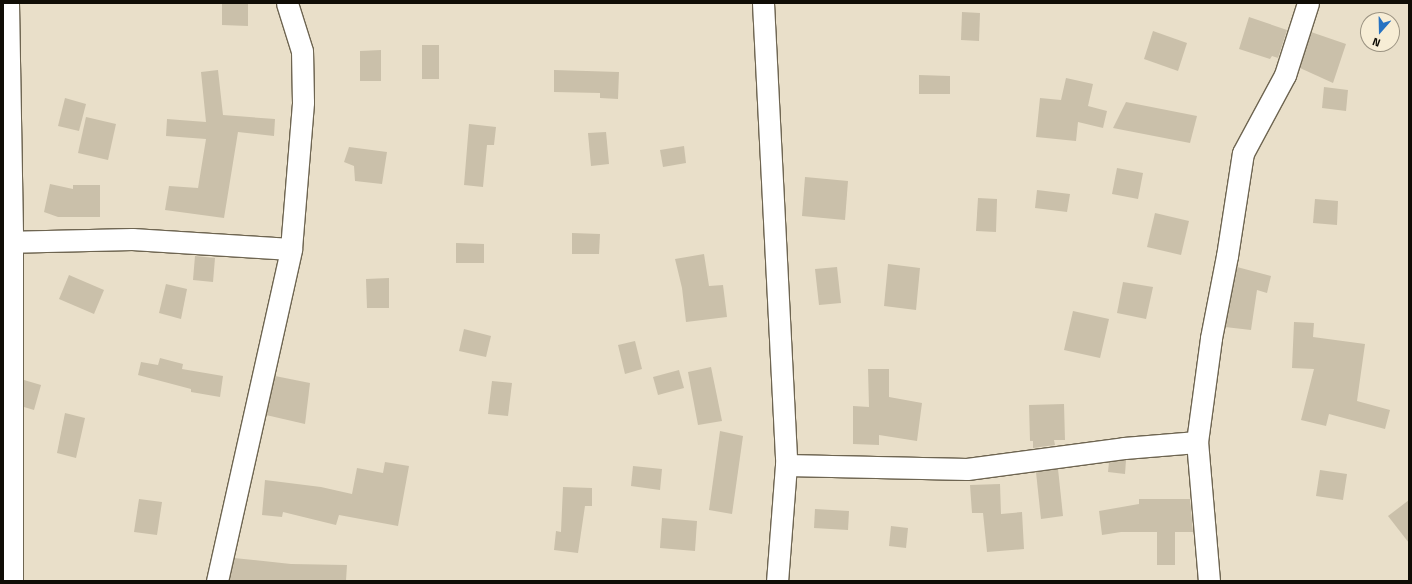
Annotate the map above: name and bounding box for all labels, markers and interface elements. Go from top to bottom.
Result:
north arrow [1360,12,1400,52]
text: N [1370,34,1383,51]

